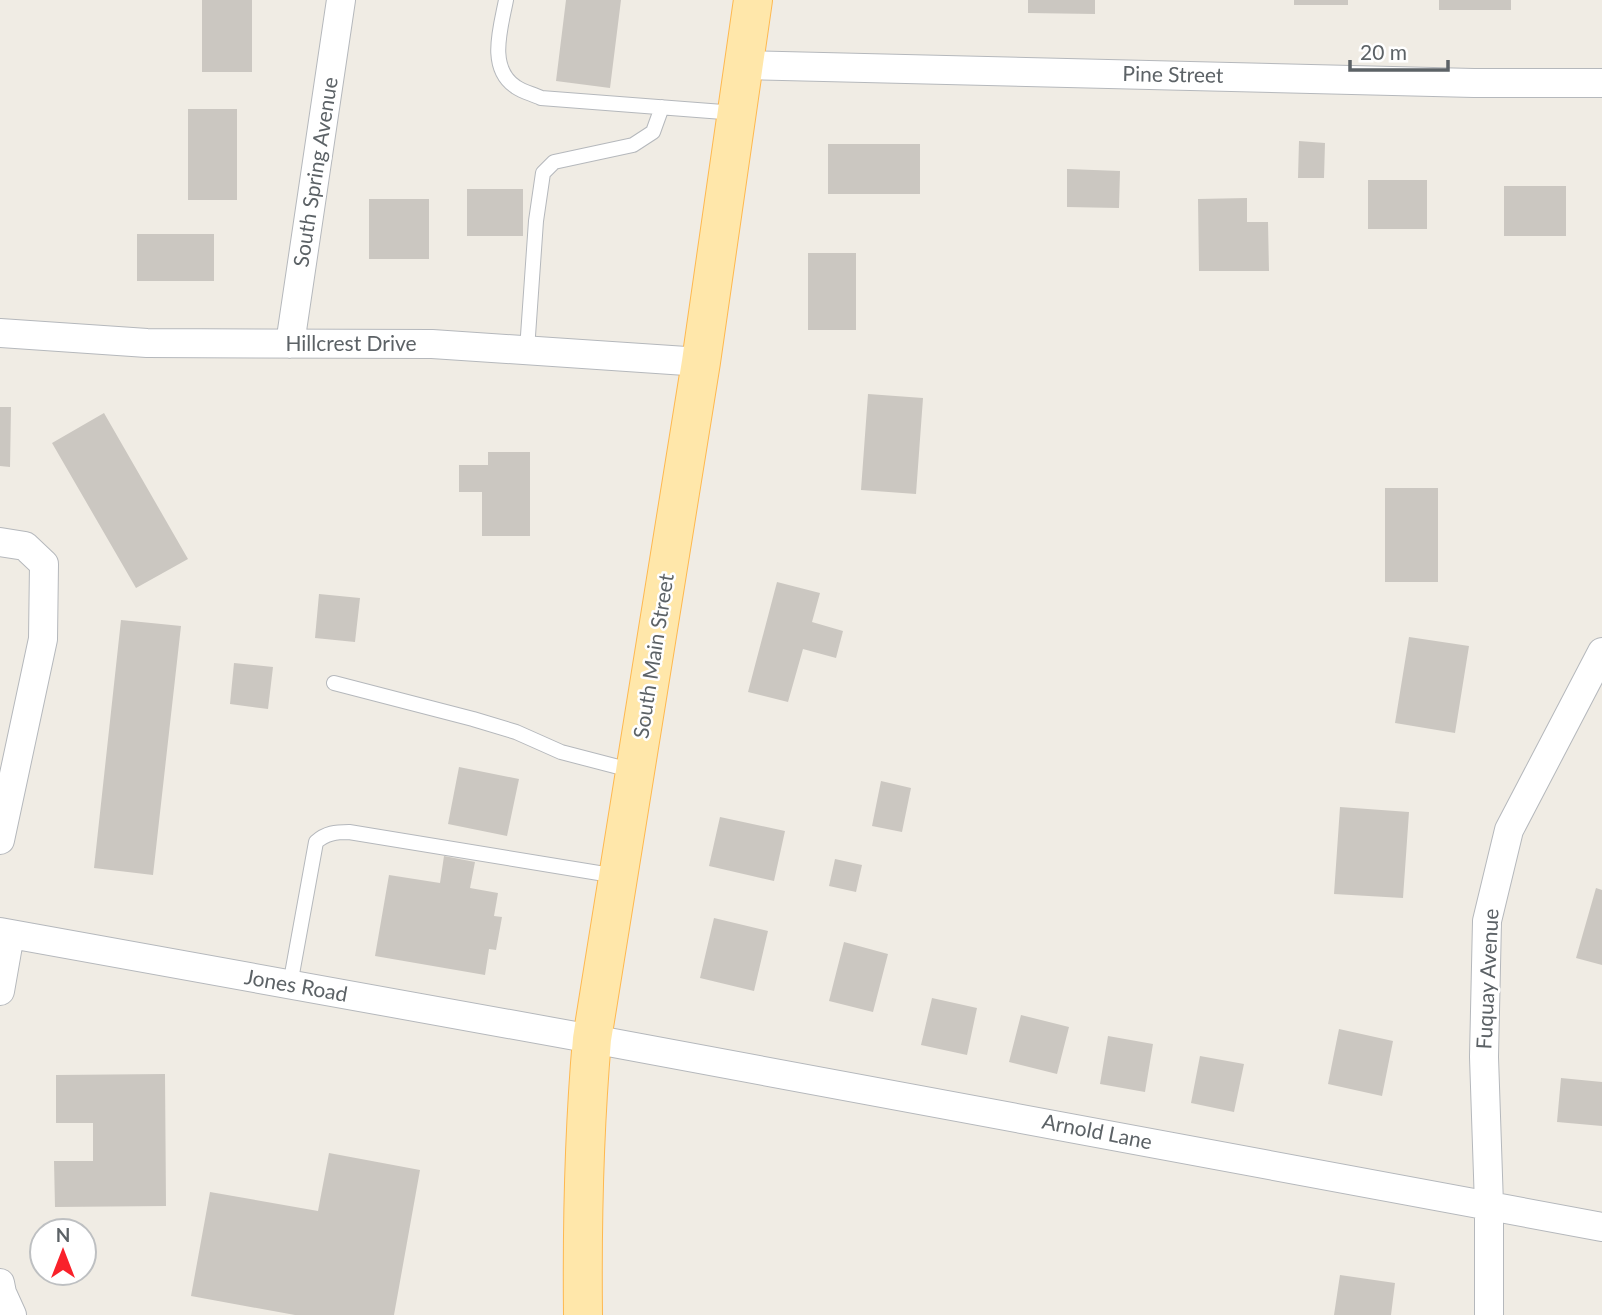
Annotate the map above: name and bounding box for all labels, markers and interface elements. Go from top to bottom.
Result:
scale bar [1350,28,1448,72]
text: 20 m [1360,39,1407,64]
street label: Pine Street [1122,60,1224,87]
street label: South Spring Avenue [287,75,342,269]
street label: Hillcrest Drive [285,330,417,355]
street label: South Main Street [627,571,678,740]
street label: Fuquay Avenue [1470,908,1503,1050]
street label: Jones Road [243,963,350,1006]
street label: Arnold Lane [1040,1108,1154,1153]
north arrow [28,1217,98,1287]
text: N [56,1223,70,1246]

